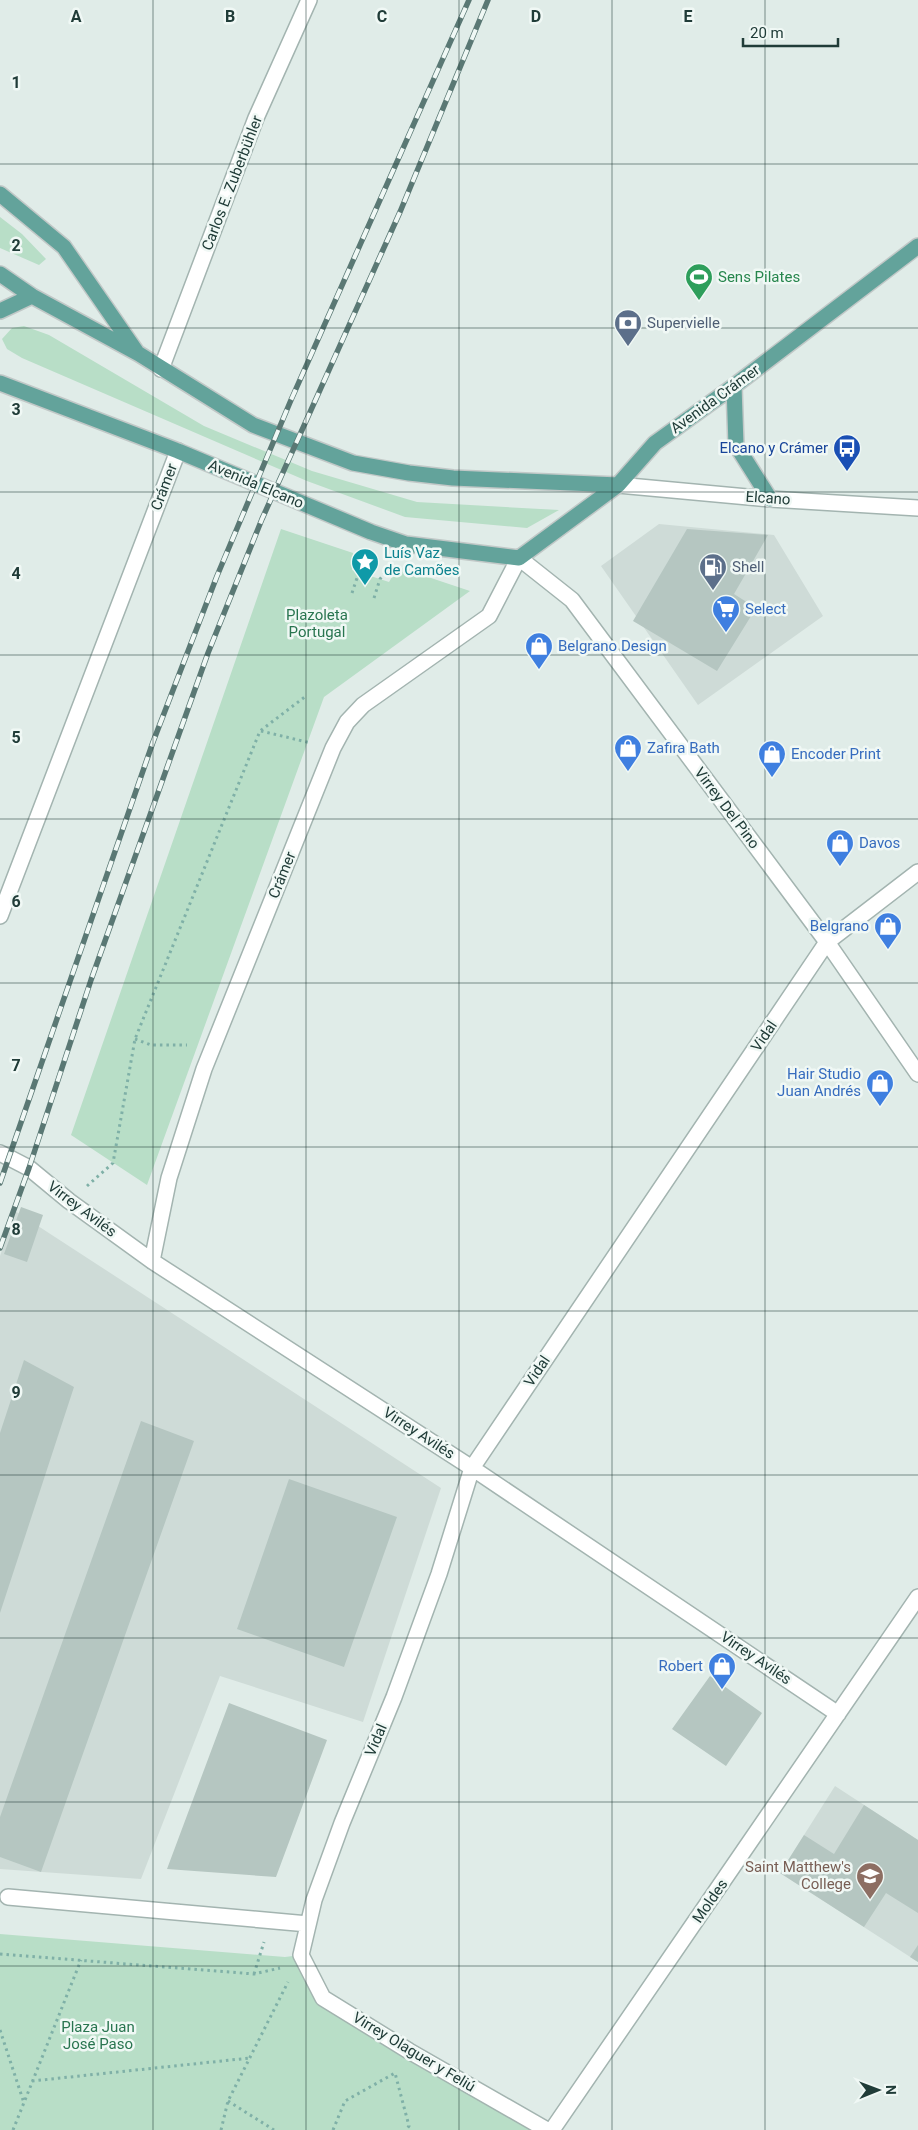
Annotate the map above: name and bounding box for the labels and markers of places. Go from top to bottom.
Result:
sports icon: Sens Pilates [684,262,714,301]
place label: Sens Pilates [718,268,800,286]
bank icon: Supervielle [613,308,643,347]
place label: Supervielle [647,314,720,332]
bus stop icon: Elcano y Crámer [832,433,862,472]
place label: Elcano y Crámer [720,439,828,457]
place label: Luís Vaz de Camões [384,544,459,579]
place icon: Luís Vaz de Camões [350,547,380,586]
fuel station icon: Shell [698,552,728,591]
place label: Shell [732,558,764,576]
supermarket icon: Select [711,594,741,633]
place label: Select [745,600,786,618]
shop icon: Belgrano Design [524,631,554,670]
place label: Belgrano Design [558,637,667,655]
shop icon: Zafira Bath [613,733,643,772]
place label: Zafira Bath [647,739,720,757]
shop icon: Encoder Print [757,739,787,778]
place label: Encoder Print [791,745,881,763]
shop icon: Davos [825,828,855,867]
place label: Davos [859,834,900,852]
shop icon: Belgrano [873,911,903,950]
place label: Belgrano [810,917,869,935]
place label: Hair Studio Juan Andrés [777,1065,861,1100]
shop icon: Hair Studio Juan Andrés [865,1068,895,1107]
shop icon: Robert [707,1651,737,1690]
place label: Robert [658,1657,703,1675]
place label: Saint Matthew's College [745,1858,851,1893]
school or university icon: Saint Matthew's College [855,1861,885,1900]

